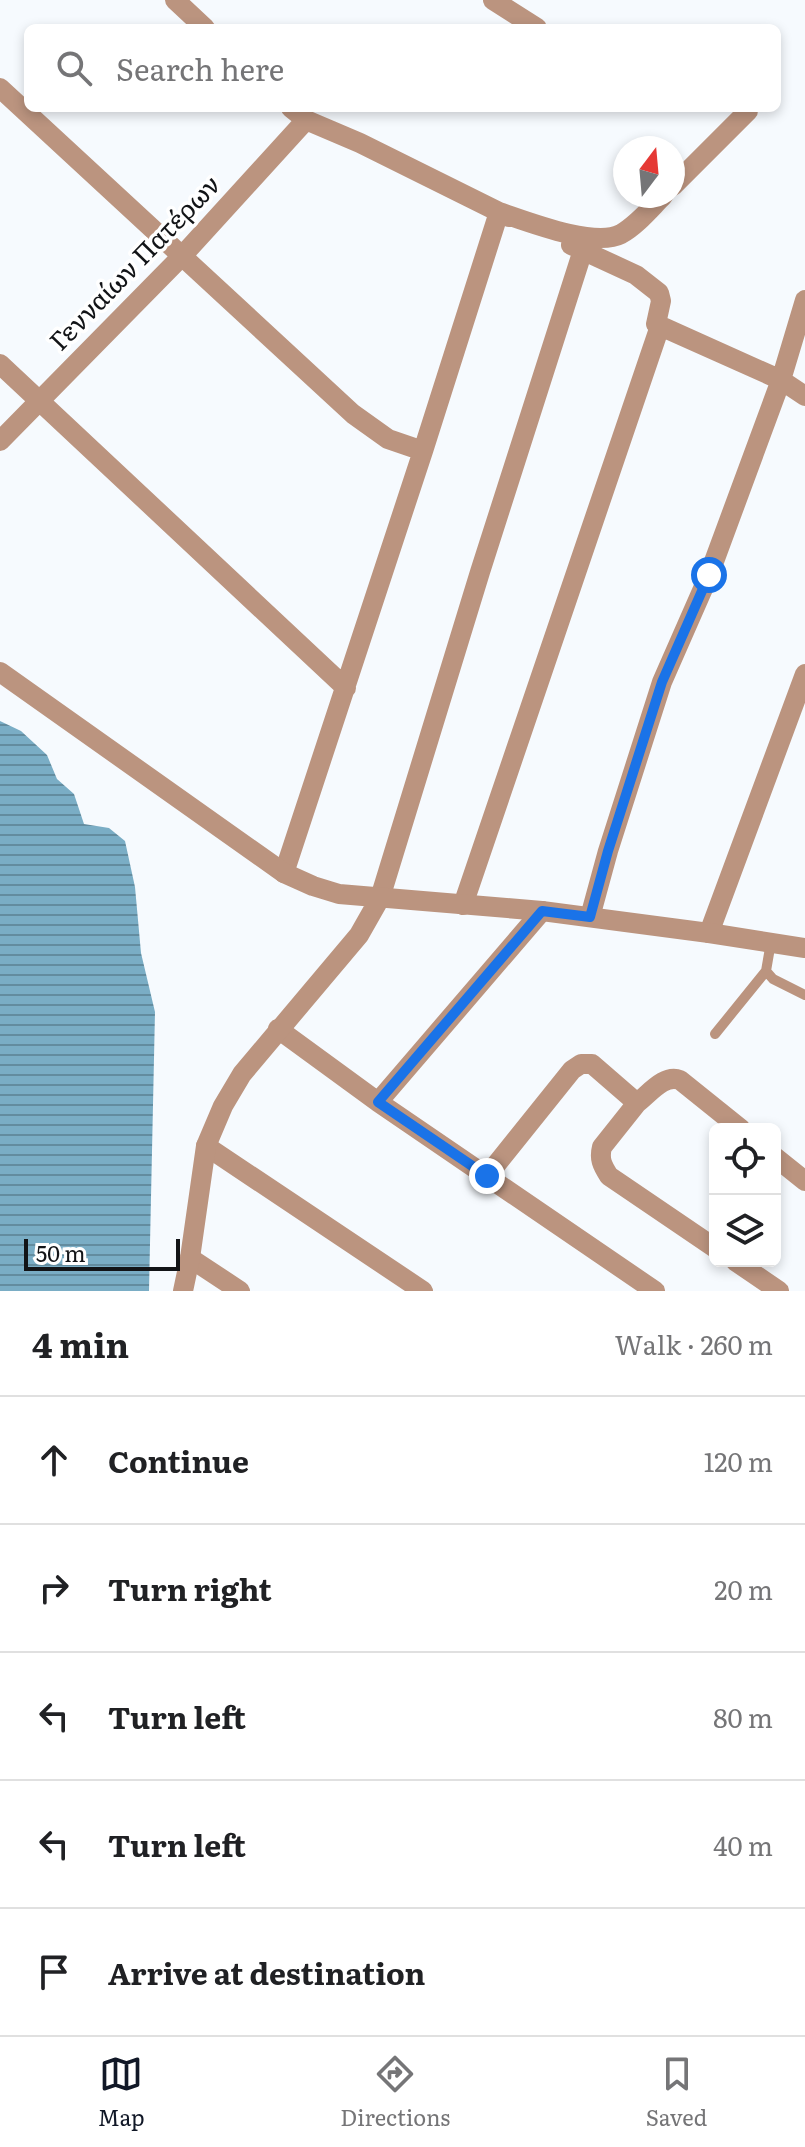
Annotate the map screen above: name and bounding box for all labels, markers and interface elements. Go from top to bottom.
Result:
search box [24,24,781,112]
icon: search [52,46,96,90]
text: Search here [116,46,284,90]
north arrow [613,136,685,208]
street label: Γενναίων Πατέρων [39,164,228,358]
route start [691,557,727,593]
map controls [709,1123,781,1267]
button: locate [709,1123,781,1195]
route end [469,1158,505,1194]
button: layers [709,1195,781,1267]
scale bar [24,1235,180,1271]
text: 50 m [36,1236,86,1269]
text: 4 min [32,1318,129,1368]
text: Walk · 260 m [615,1324,773,1363]
icon: ahead [32,1438,76,1482]
text: Continue [108,1438,249,1482]
text: 120 m [704,1441,773,1480]
icon: right [32,1566,76,1610]
text: Turn right [108,1566,272,1610]
text: 20 m [714,1569,773,1608]
icon: left [32,1694,76,1738]
text: Turn left [108,1694,246,1738]
text: 80 m [713,1697,773,1736]
icon: left [32,1822,76,1866]
text: Turn left [108,1822,246,1866]
text: 40 m [713,1825,773,1864]
icon: arrive [32,1950,76,1994]
text: Arrive at destination [108,1950,425,1994]
tab: Map [98,2052,145,2133]
tab: Directions [340,2052,450,2133]
tab: Saved [646,2052,707,2133]

